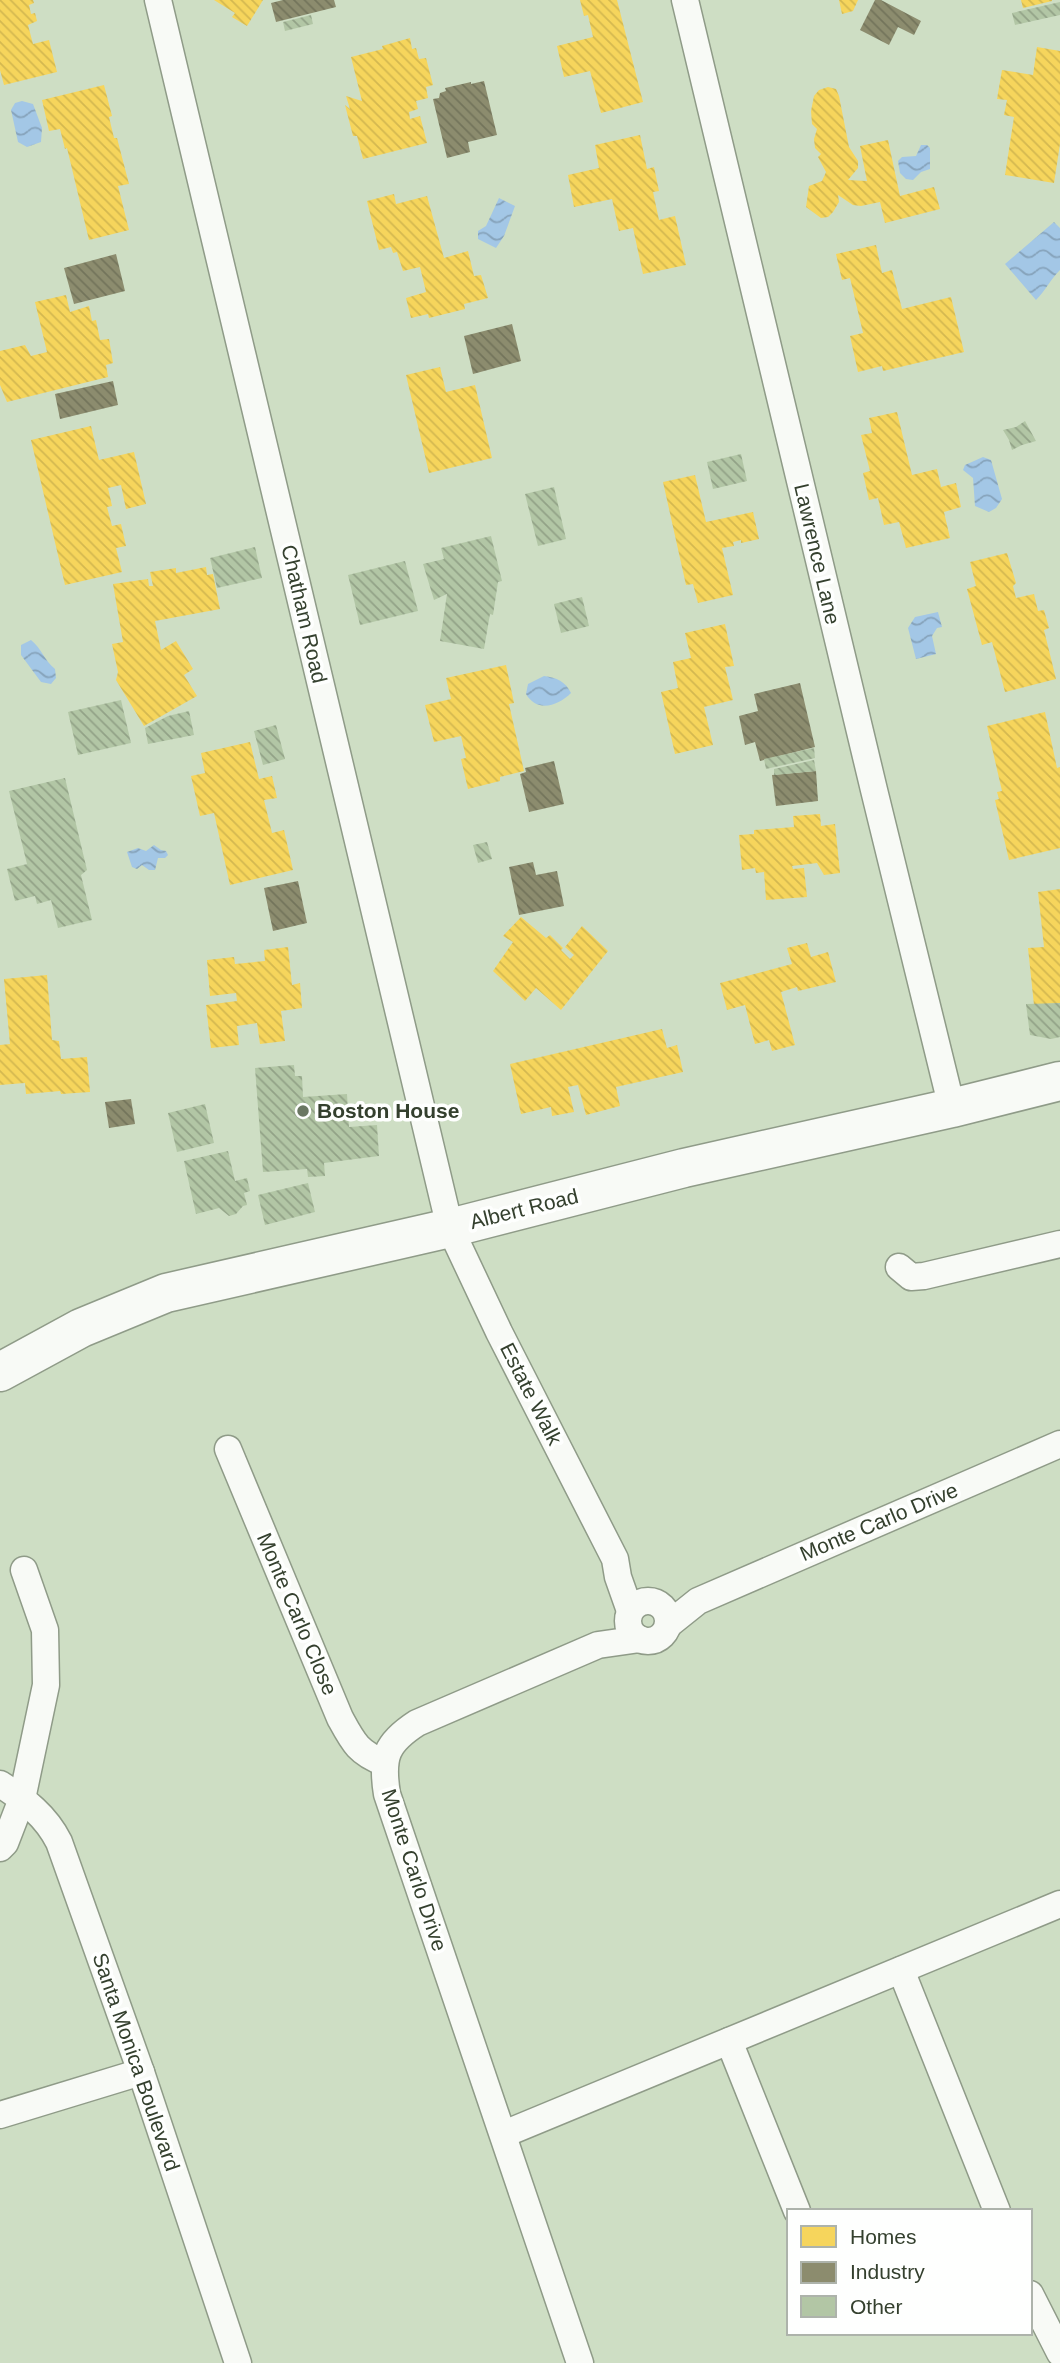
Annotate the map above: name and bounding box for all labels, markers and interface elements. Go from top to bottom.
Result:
street label: Lawrence Lane [790,481,845,626]
street label: Chatham Road [277,542,332,685]
place label: Boston House [317,1099,459,1122]
marker: Boston House [295,1103,311,1119]
street label: Albert Road [467,1184,580,1233]
street label: Estate Walk [496,1339,567,1449]
street label: Monte Carlo Drive [796,1478,961,1565]
street label: Monte Carlo Close [253,1529,342,1698]
street label: Monte Carlo Drive [377,1786,452,1954]
street label: Santa Monica Boulevard [88,1950,185,2174]
legend [787,2209,1032,2335]
text: Homes [850,2225,917,2248]
text: Industry [850,2260,925,2283]
text: Other [850,2295,903,2318]

